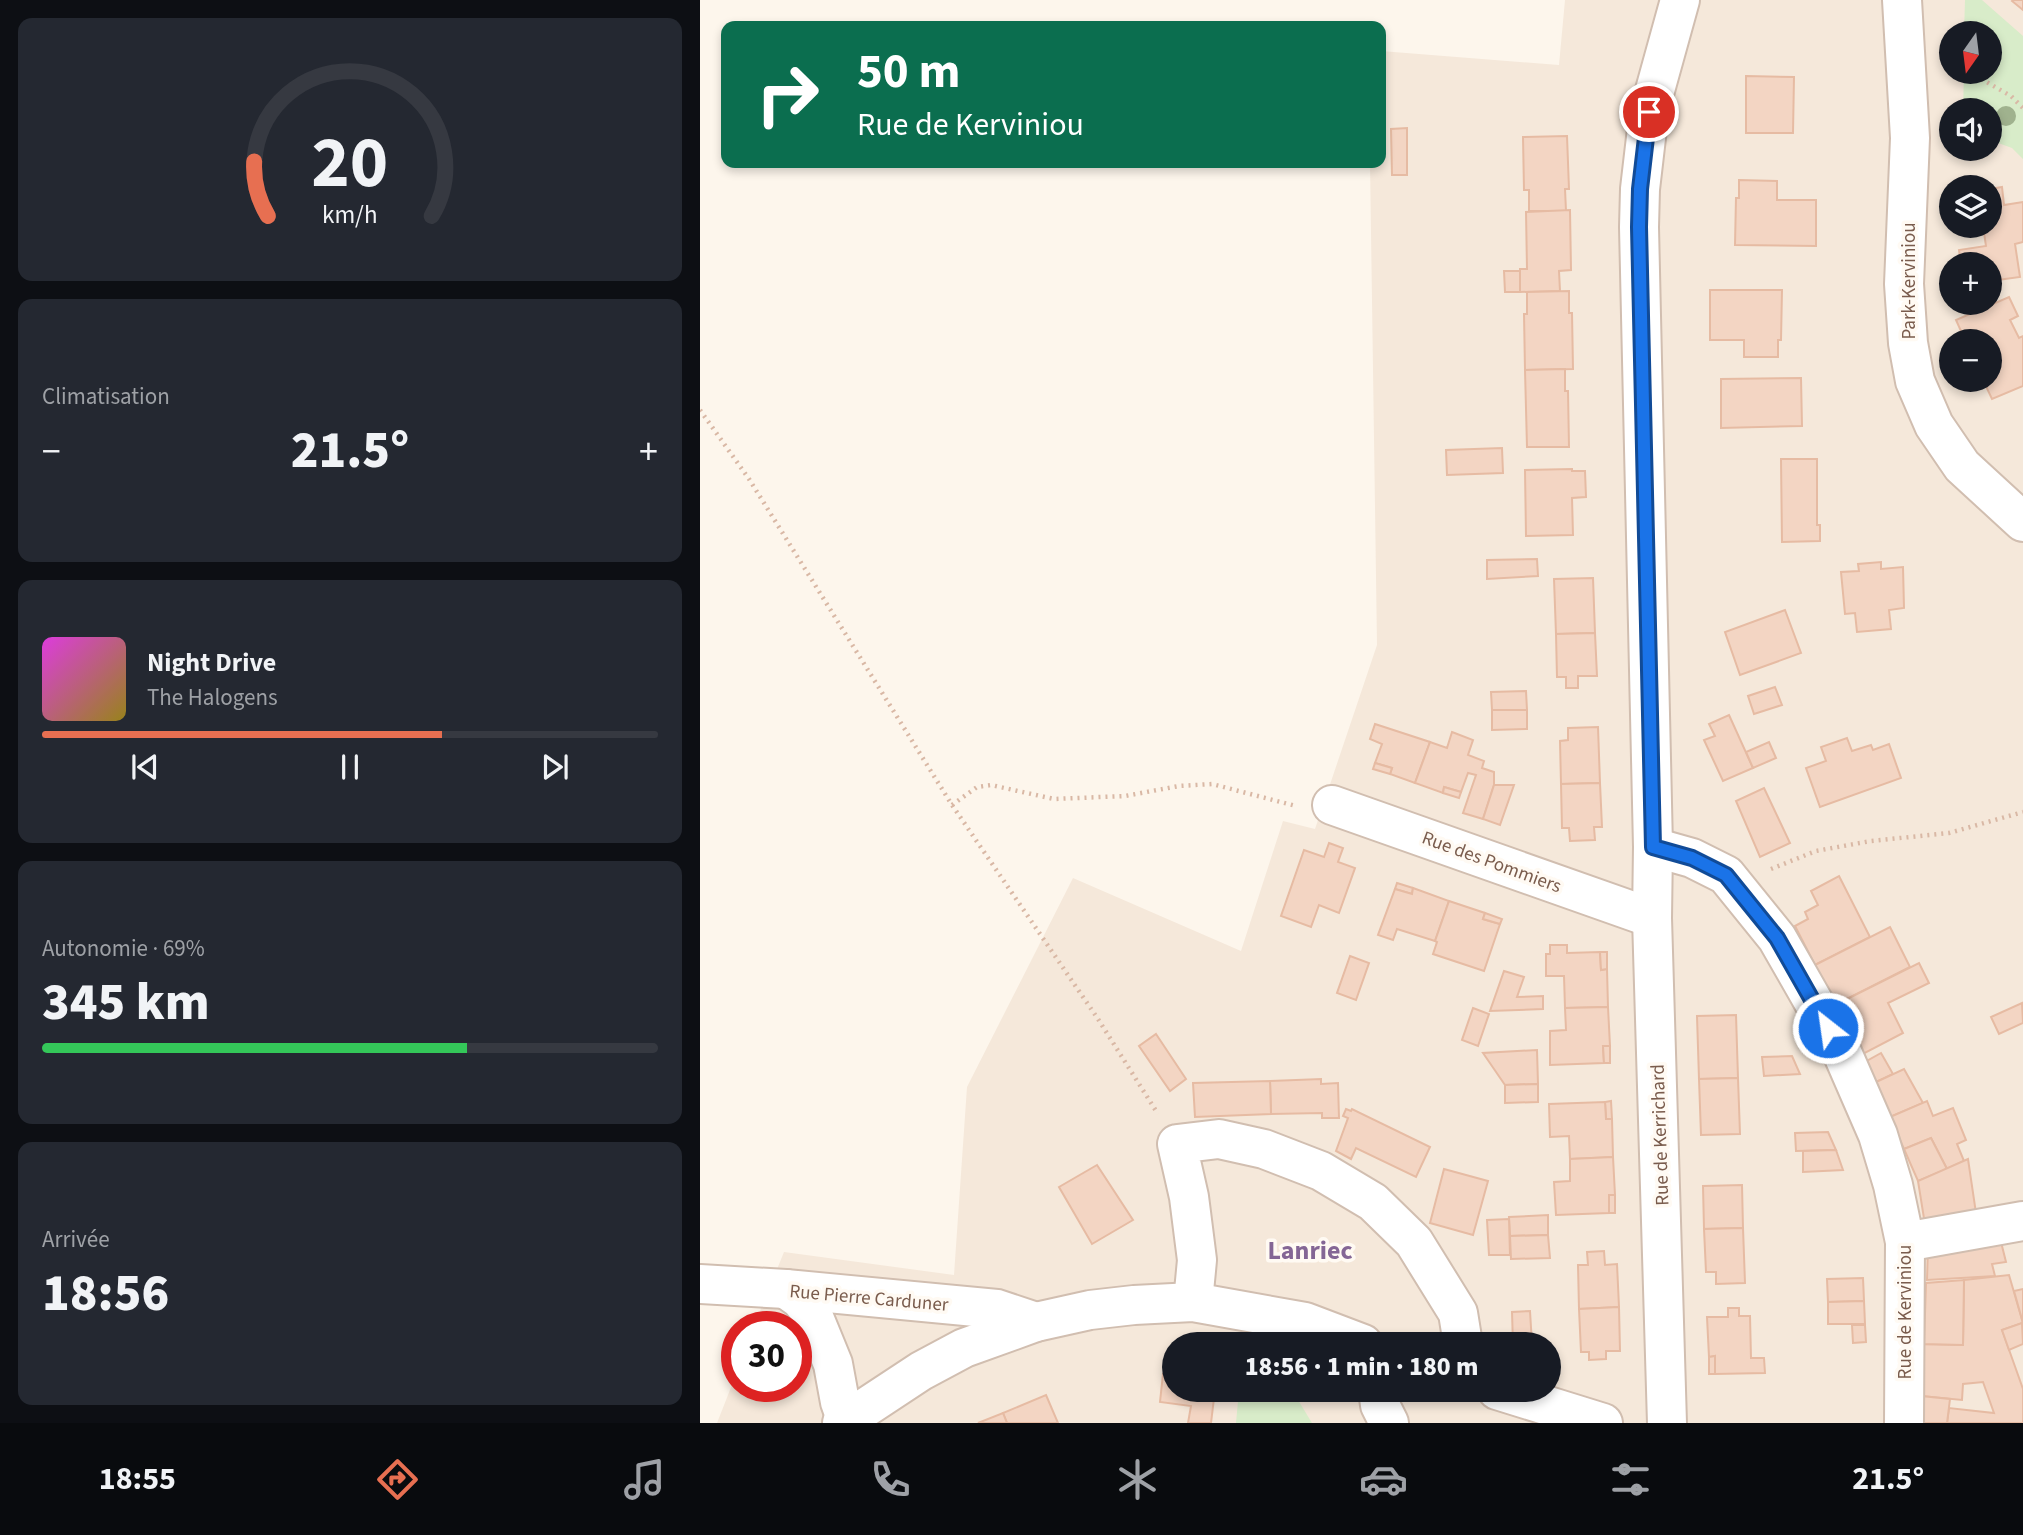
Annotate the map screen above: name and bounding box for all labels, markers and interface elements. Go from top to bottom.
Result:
north arrow [1939,21,2002,84]
map controls [1939,21,2002,392]
text: 50 m [857,37,961,107]
icon: right [742,49,833,140]
pin [1619,82,1679,142]
icon: arrive [1630,93,1668,131]
button: sound [1939,98,2002,161]
text: Rue de Kerviniou [857,102,1084,148]
text: 20 [312,111,388,215]
button: layers [1939,175,2002,238]
text: km/h [322,196,378,232]
street label: Park-Kerviniou [1896,222,1923,340]
button: + [1939,252,2002,315]
button: − [1939,329,2002,392]
text: Climatisation [42,380,170,413]
text: 21.5° [291,414,409,488]
text: − [42,425,61,479]
text: + [639,425,658,479]
text: Night Drive [147,644,276,681]
text: The Halogens [147,681,278,714]
icon: previous [126,748,164,786]
icon: pause [331,748,369,786]
icon: next [536,748,574,786]
street label: Rue des Pommiers [1418,825,1565,900]
text: Autonomie · 69% [42,932,205,965]
text: 345 km [42,966,210,1040]
position arrow [1791,991,1865,1065]
street label: Rue de Kerrichard [1645,1064,1676,1206]
text: Arrivée [42,1223,110,1256]
district label: Lanriec [1267,1232,1353,1269]
street label: Rue de Kerviniou [1892,1245,1919,1379]
text: 18:56 [42,1257,169,1331]
street label: Rue Pierre Carduner [788,1278,950,1319]
speed limit sign: 30 [721,1311,812,1402]
text: 18:56 · 1 min · 180 m [1245,1348,1478,1385]
icon: directions [373,1455,422,1504]
icon: music [620,1455,669,1504]
icon: phone [866,1455,915,1504]
icon: climate [1113,1455,1162,1504]
icon: car [1359,1455,1408,1504]
icon: filters [1606,1455,1655,1504]
text: 18:55 [99,1456,176,1502]
text: 21.5° [1852,1456,1924,1502]

